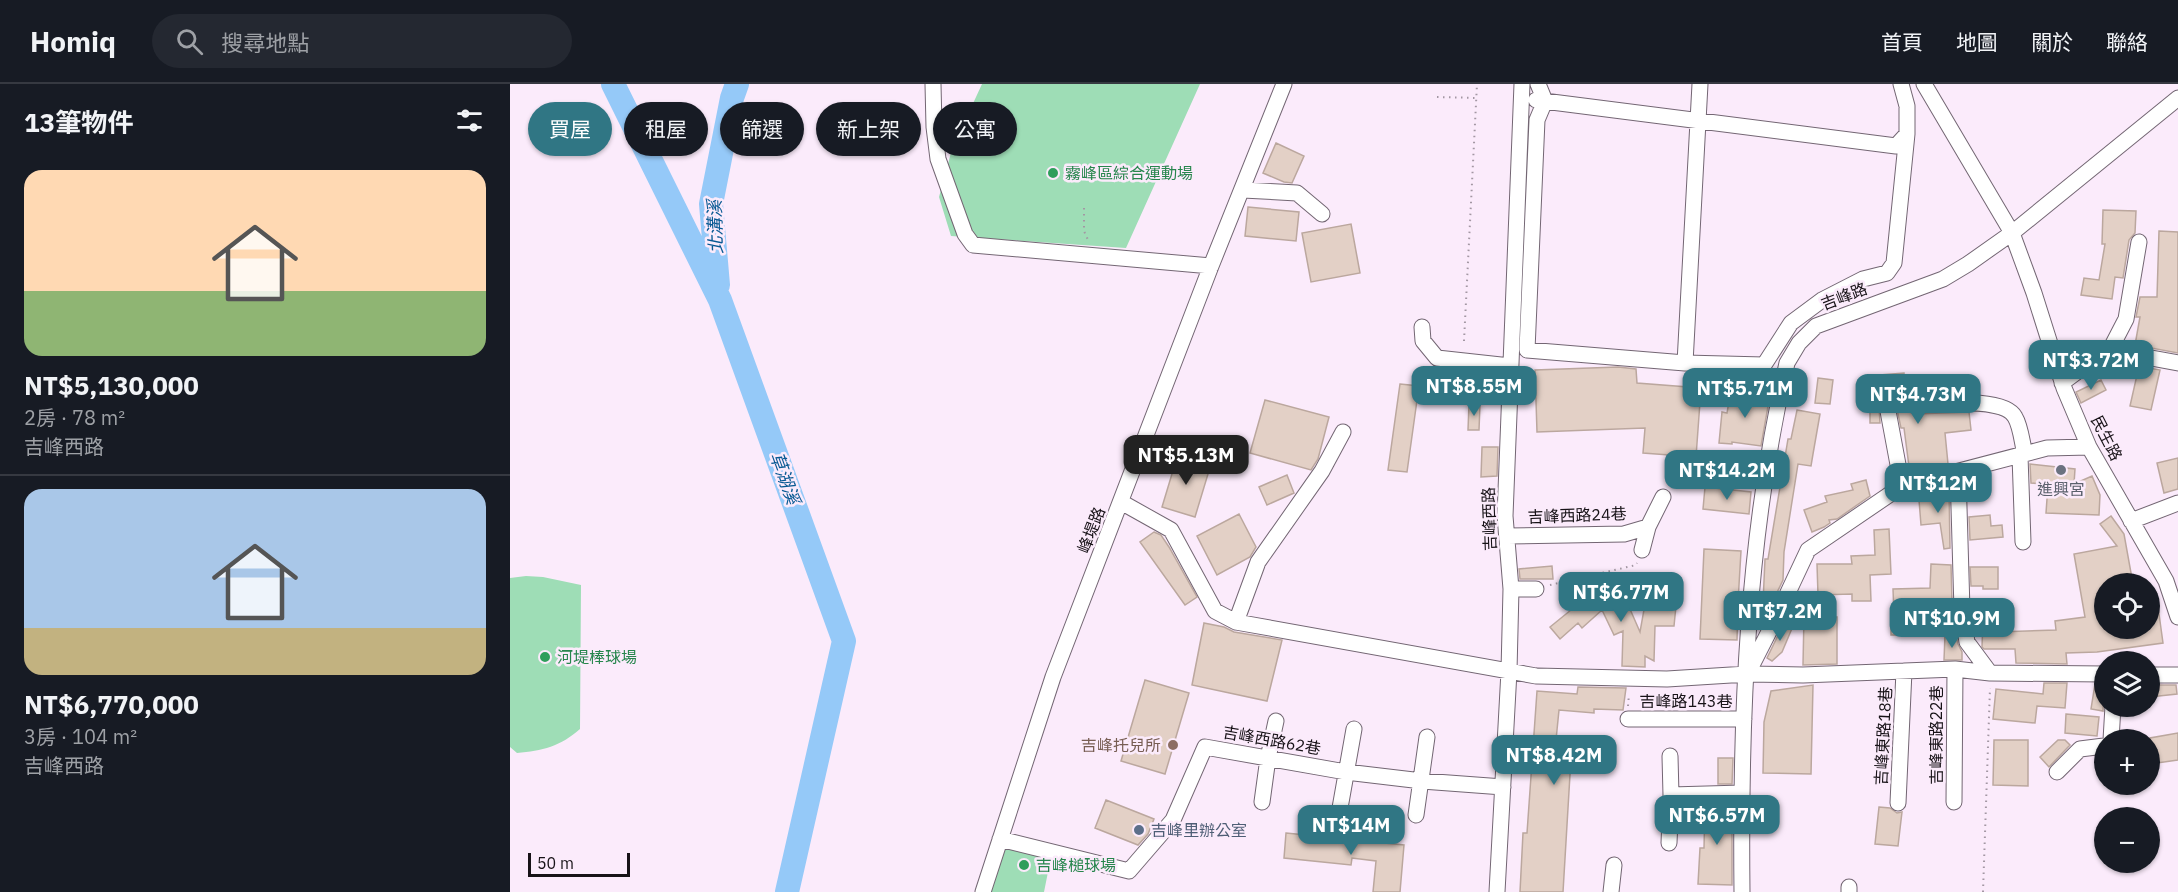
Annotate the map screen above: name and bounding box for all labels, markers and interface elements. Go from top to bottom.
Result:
search box [152,14,572,68]
text: Homiq [30,23,116,60]
icon: search [173,25,206,58]
text: 搜尋地點 [221,28,309,57]
text: 首頁 [1881,28,1923,56]
text: 地圖 [1956,28,1998,56]
text: 關於 [2031,28,2073,56]
text: 聯絡 [2106,28,2148,56]
chip: 買屋 [528,102,612,156]
chip: 租屋 [624,102,708,156]
chip: 篩選 [720,102,804,156]
chip: 新上架 [816,102,921,156]
chip: 公寓 [933,102,1017,156]
icon: filters [453,104,486,137]
text: 13筆物件 [24,105,133,139]
place label: 霧峰區綜合運動場 [1065,163,1193,183]
marker: 霧峰區綜合運動場 [1046,166,1060,180]
water label: 北溝溪 [702,197,727,254]
icon: home [201,209,309,317]
street label: 吉峰路 [1818,278,1870,314]
pin: NT$3.72M [2029,340,2153,391]
text: NT$3.72M [2043,346,2139,373]
pin: NT$8.55M [1412,366,1536,417]
text: NT$5,130,000 [24,368,199,402]
pin: NT$5.71M [1683,368,1807,419]
text: NT$8.55M [1426,372,1522,399]
text: NT$5.71M [1697,374,1793,401]
pin: NT$4.73M [1856,374,1980,425]
text: NT$4.73M [1870,380,1966,407]
text: 2房 · 78 m² [24,404,125,431]
street label: 民生路 [2087,412,2127,464]
text: 吉峰西路 [24,433,104,460]
pin: NT$5.13M [1124,435,1248,486]
text: NT$5.13M [1138,441,1234,468]
water label: 草湖溪 [765,449,806,510]
pin: NT$14.2M [1665,450,1789,501]
text: NT$14.2M [1679,456,1775,483]
pin: NT$12M [1889,463,1987,514]
marker: 進興宮 [2054,463,2068,477]
text: NT$12M [1899,469,1977,496]
place label: 進興宮 [2037,479,2085,499]
street label: 吉峰西路 [1478,487,1500,551]
street label: 吉峰西路24巷 [1527,503,1627,527]
street label: 峰堤路 [1073,504,1109,556]
icon: home [201,528,309,636]
pin: NT$6.77M [1559,572,1683,623]
map controls [2094,573,2160,873]
button: locate [2094,573,2160,639]
text: NT$6.77M [1573,578,1669,605]
pin: NT$7.2M [1725,591,1835,642]
text: NT$7.2M [1738,597,1822,624]
pin: NT$10.9M [1890,598,2014,649]
text: NT$10.9M [1904,604,2000,631]
place label: 河堤棒球場 [557,647,637,667]
marker: 河堤棒球場 [538,650,552,664]
button: layers [2094,651,2160,717]
street label: 吉峰東路22巷 [1926,685,1946,785]
street label: 吉峰東路18巷 [1870,686,1896,786]
text: NT$6,770,000 [24,687,199,721]
street label: 吉峰路143巷 [1640,691,1732,711]
street label: 吉峰西路62巷 [1221,722,1323,758]
text: 3房 · 104 m² [24,723,137,750]
button: + [2094,729,2160,795]
place label: 吉峰托兒所 [1081,735,1161,755]
pin: NT$8.42M [1492,735,1616,786]
marker: 吉峰托兒所 [1166,738,1180,752]
text: NT$8.42M [1506,741,1602,768]
text: 吉峰西路 [24,752,104,779]
pin: NT$6.57M [1655,795,1779,846]
text: NT$6.57M [1669,801,1765,828]
pin: NT$14M [1302,805,1400,856]
button: − [2094,807,2160,873]
text: NT$14M [1312,811,1390,838]
place label: 吉峰里辦公室 [1151,820,1247,840]
marker: 吉峰里辦公室 [1132,823,1146,837]
scale bar [528,850,630,878]
text: 50 m [537,853,574,873]
place label: 吉峰槌球場 [1036,855,1116,875]
marker: 吉峰槌球場 [1017,858,1031,872]

